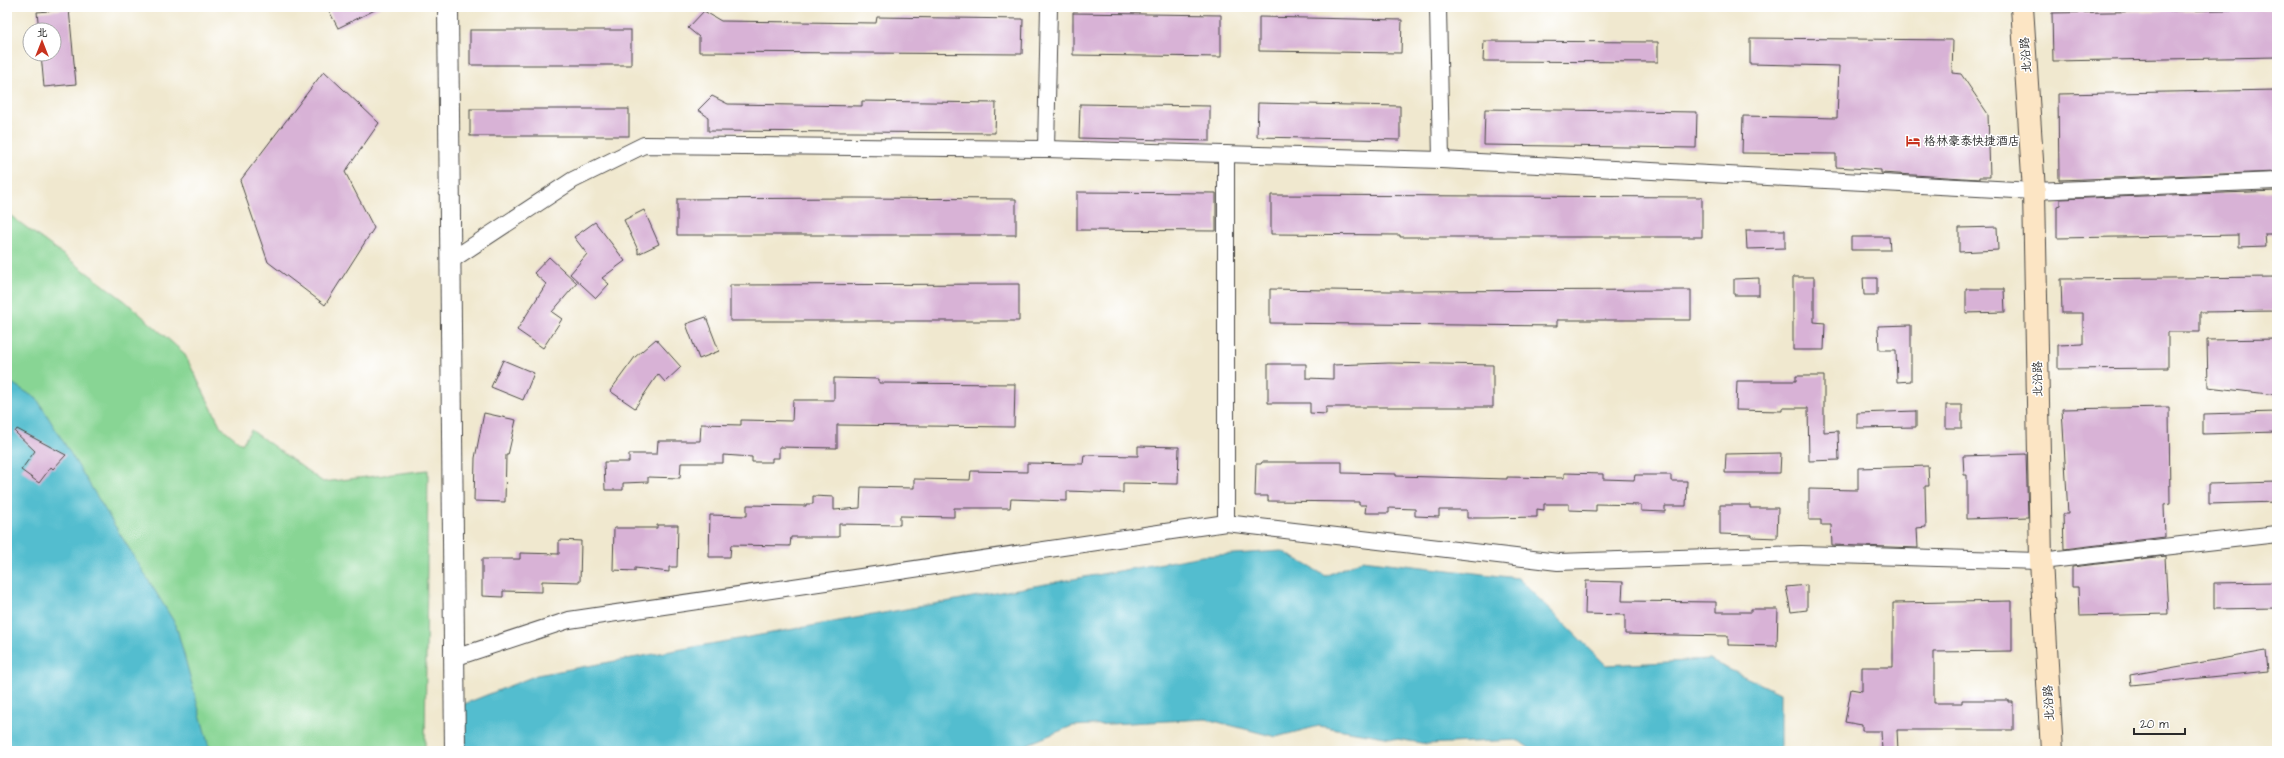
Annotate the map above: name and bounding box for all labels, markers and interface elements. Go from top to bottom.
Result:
north arrow [22,22,62,62]
text: 北 [37,25,48,40]
street label: 北沿路 [2016,36,2036,74]
hotel icon: 格林豪泰快捷酒店 [1905,133,1921,149]
place label: 格林豪泰快捷酒店 [1924,133,2020,150]
street label: 北沿路 [2029,361,2047,397]
street label: 北沿路 [2040,685,2058,721]
scale bar [2134,710,2185,736]
text: 20 m [2140,716,2169,733]

